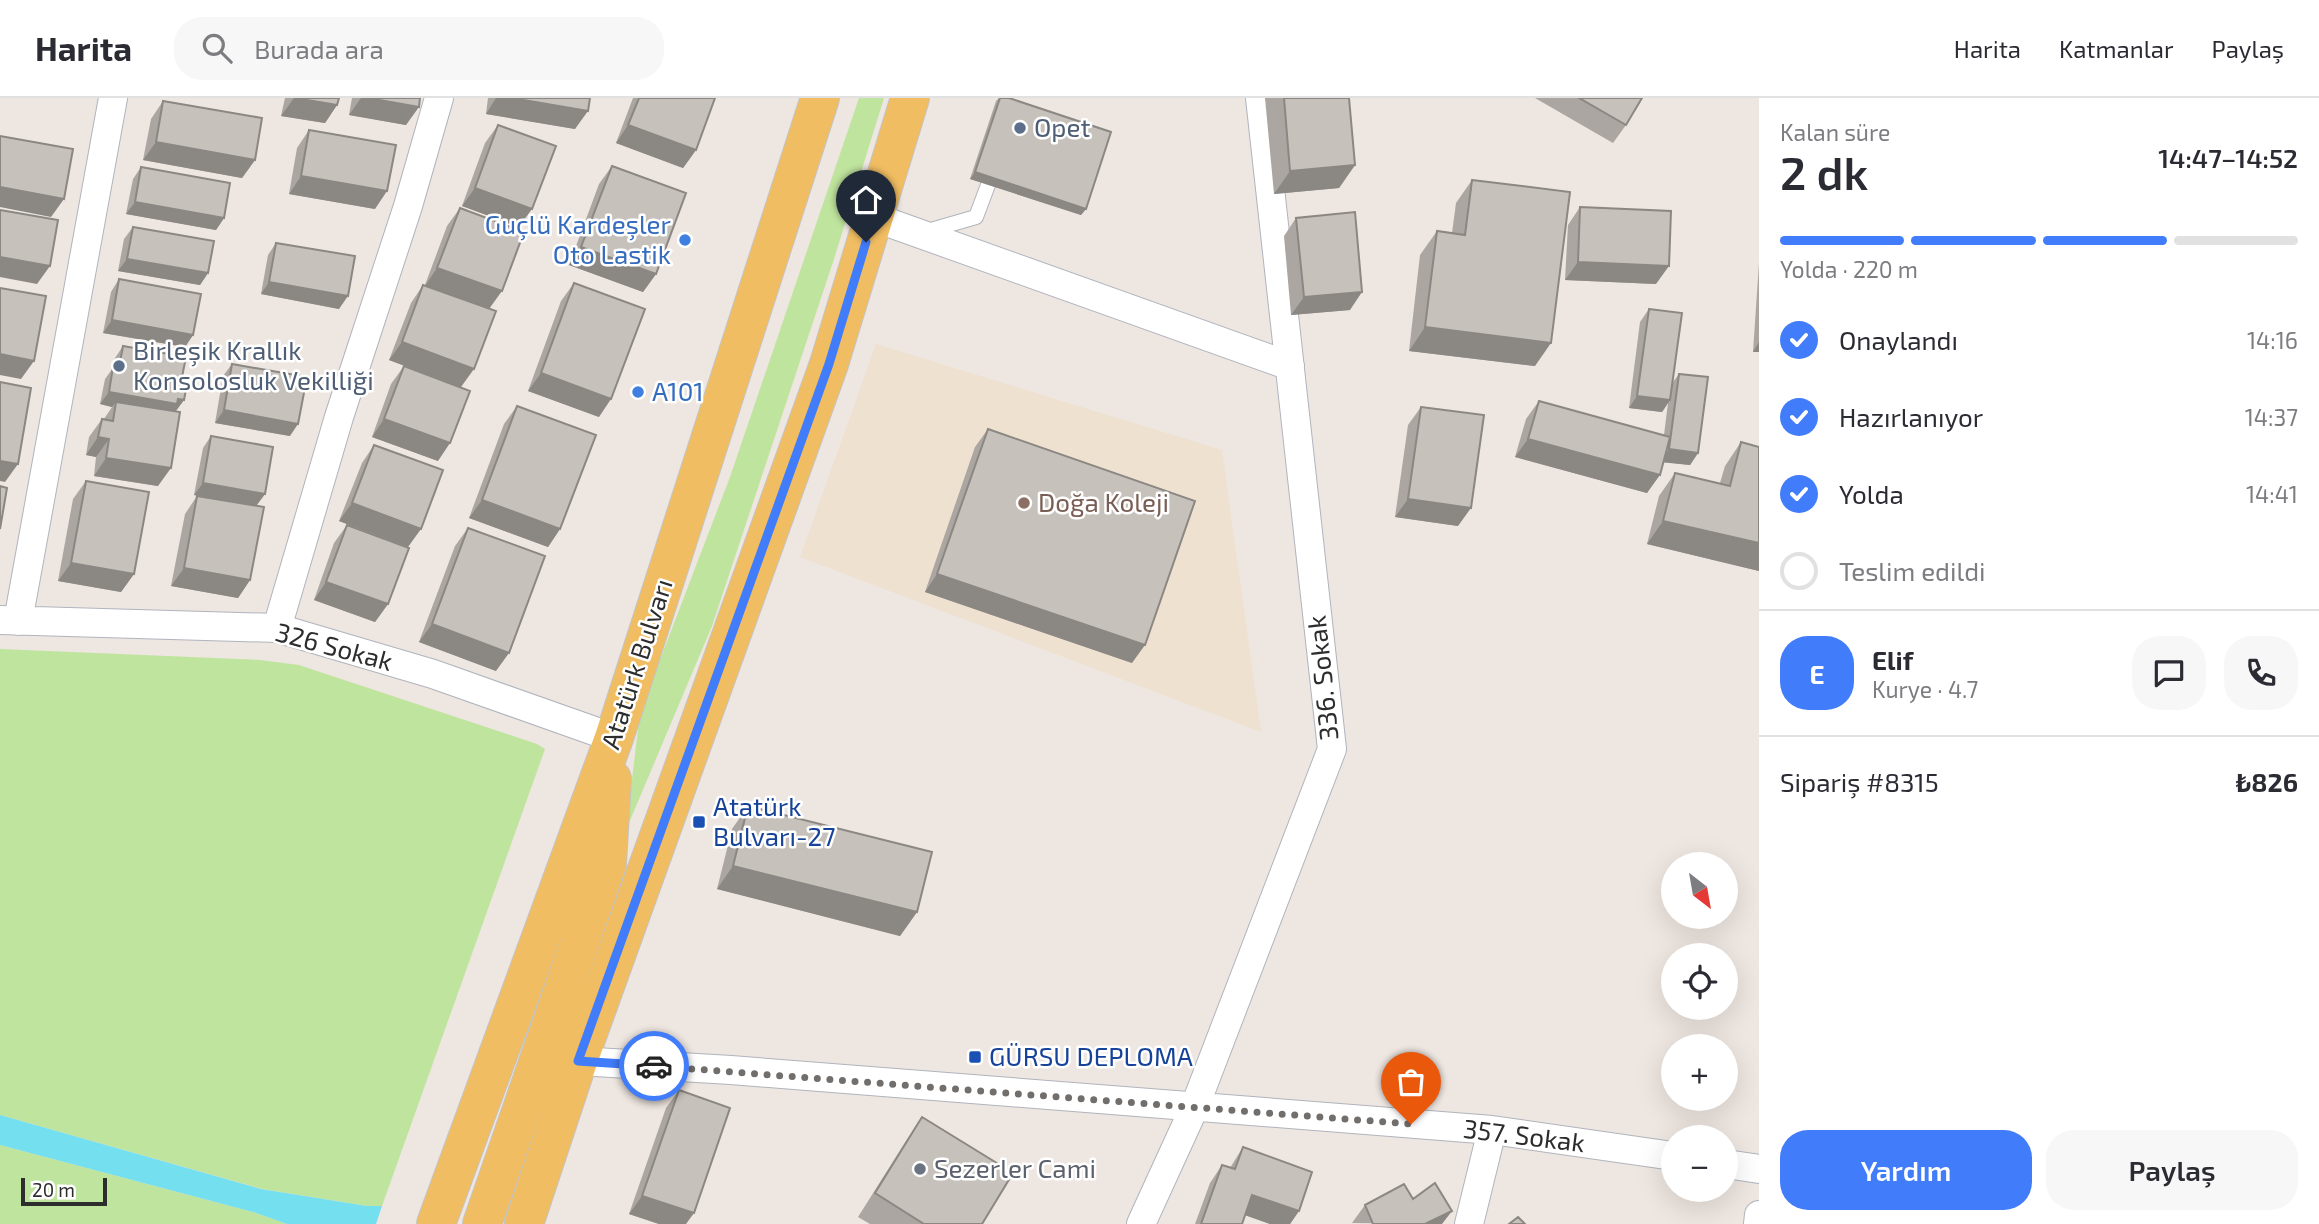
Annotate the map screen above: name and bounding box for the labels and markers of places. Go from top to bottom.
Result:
place label: Opet [1034,111,1090,142]
marker: Opet [1012,120,1028,136]
pin [836,170,896,242]
place label: Guçlü Kardeşler Oto Lastik [485,208,671,269]
marker: Guçlü Kardeşler Oto Lastik [677,232,693,248]
place label: Birleşik Krallık Konsolosluk Vekilliği [133,334,374,395]
marker: Birleşik Krallık Konsolosluk Vekilliği [111,358,127,374]
place label: A101 [652,375,704,406]
marker: A101 [630,384,646,400]
place label: Doğa Koleji [1038,486,1169,517]
marker: Doğa Koleji [1016,495,1032,511]
place label: Atatürk Bulvarı-27 [713,790,836,851]
marker: Atatürk Bulvarı-27 [691,814,707,830]
place label: GÜRSU DEPLOMA [989,1040,1193,1071]
marker: GÜRSU DEPLOMA [967,1049,983,1065]
pin [1381,1052,1441,1124]
place label: Sezerler Cami [934,1152,1096,1183]
marker: Sezerler Cami [912,1161,928,1177]

